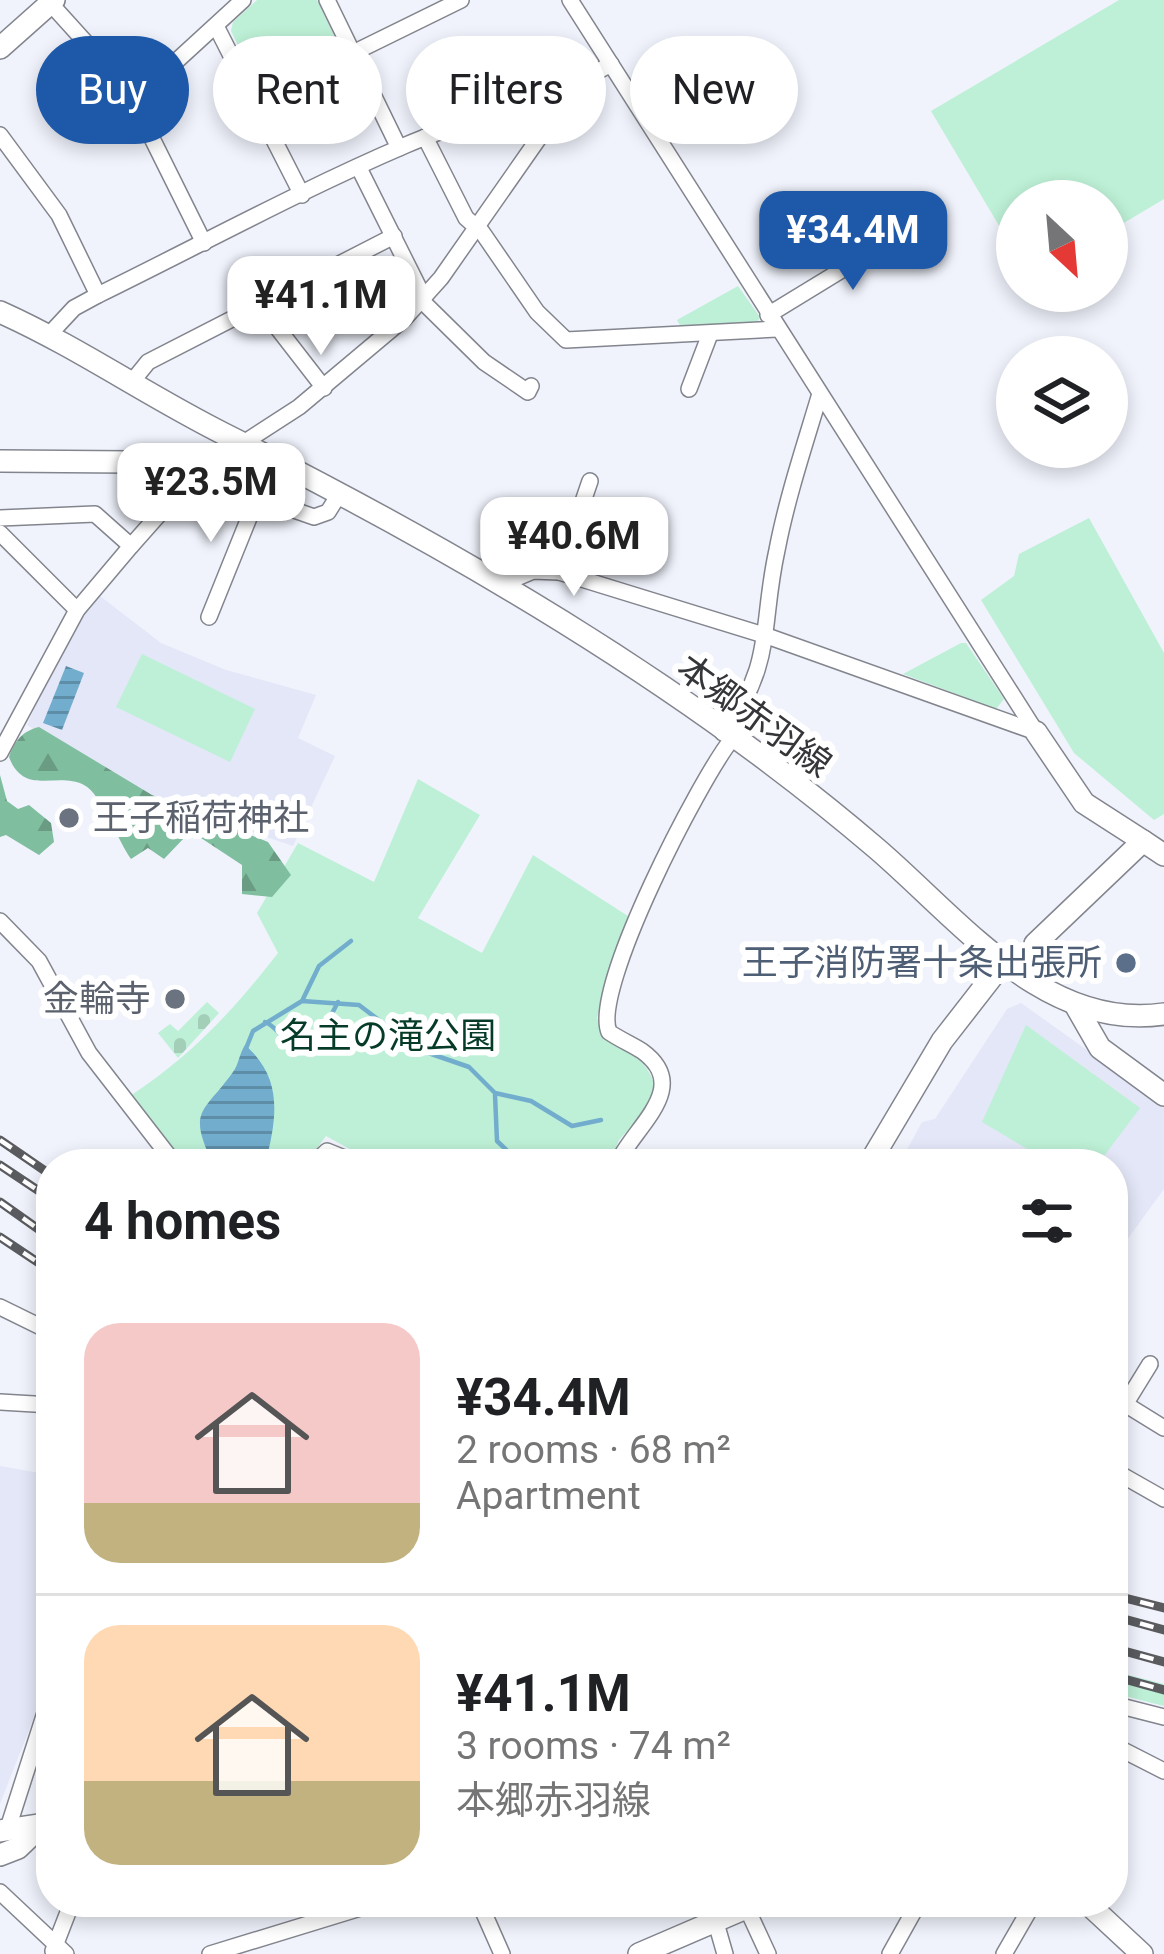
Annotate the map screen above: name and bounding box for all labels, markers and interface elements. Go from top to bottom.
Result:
chip: Buy [36,36,189,144]
chip: Rent [213,36,382,144]
chip: Filters [406,36,606,144]
chip: New [630,36,798,144]
north arrow [996,180,1128,312]
map controls [996,180,1128,468]
pin: ¥34.4M [755,191,951,293]
text: ¥34.4M [786,207,920,253]
pin: ¥41.1M [223,256,419,358]
text: ¥41.1M [254,272,388,318]
button: layers [996,336,1128,468]
pin: ¥23.5M [113,443,309,545]
text: ¥23.5M [144,459,278,505]
pin: ¥40.6M [476,497,672,599]
text: ¥40.6M [507,513,641,559]
street label: 本郷赤羽線 [669,646,839,786]
place label: 王子稲荷神社 [93,797,309,839]
marker: 王子稲荷神社 [56,805,82,831]
place label: 王子消防署十条出張所 [742,942,1102,984]
marker: 王子消防署十条出張所 [1113,950,1139,976]
place label: 金輪寺 [43,978,151,1020]
marker: 金輪寺 [162,986,188,1012]
park label: 名主の滝公園 [280,1015,496,1057]
icon: filters [1014,1188,1080,1254]
text: 4 homes [84,1192,281,1251]
text: ¥34.4M [456,1368,631,1427]
icon: home [180,1371,324,1515]
text: 2 rooms · 68 m² [456,1427,731,1473]
text: Apartment [456,1473,641,1519]
text: ¥41.1M [456,1664,631,1723]
icon: home [180,1673,324,1817]
text: 3 rooms · 74 m² [456,1723,731,1769]
text: 本郷赤羽線 [456,1778,651,1824]

